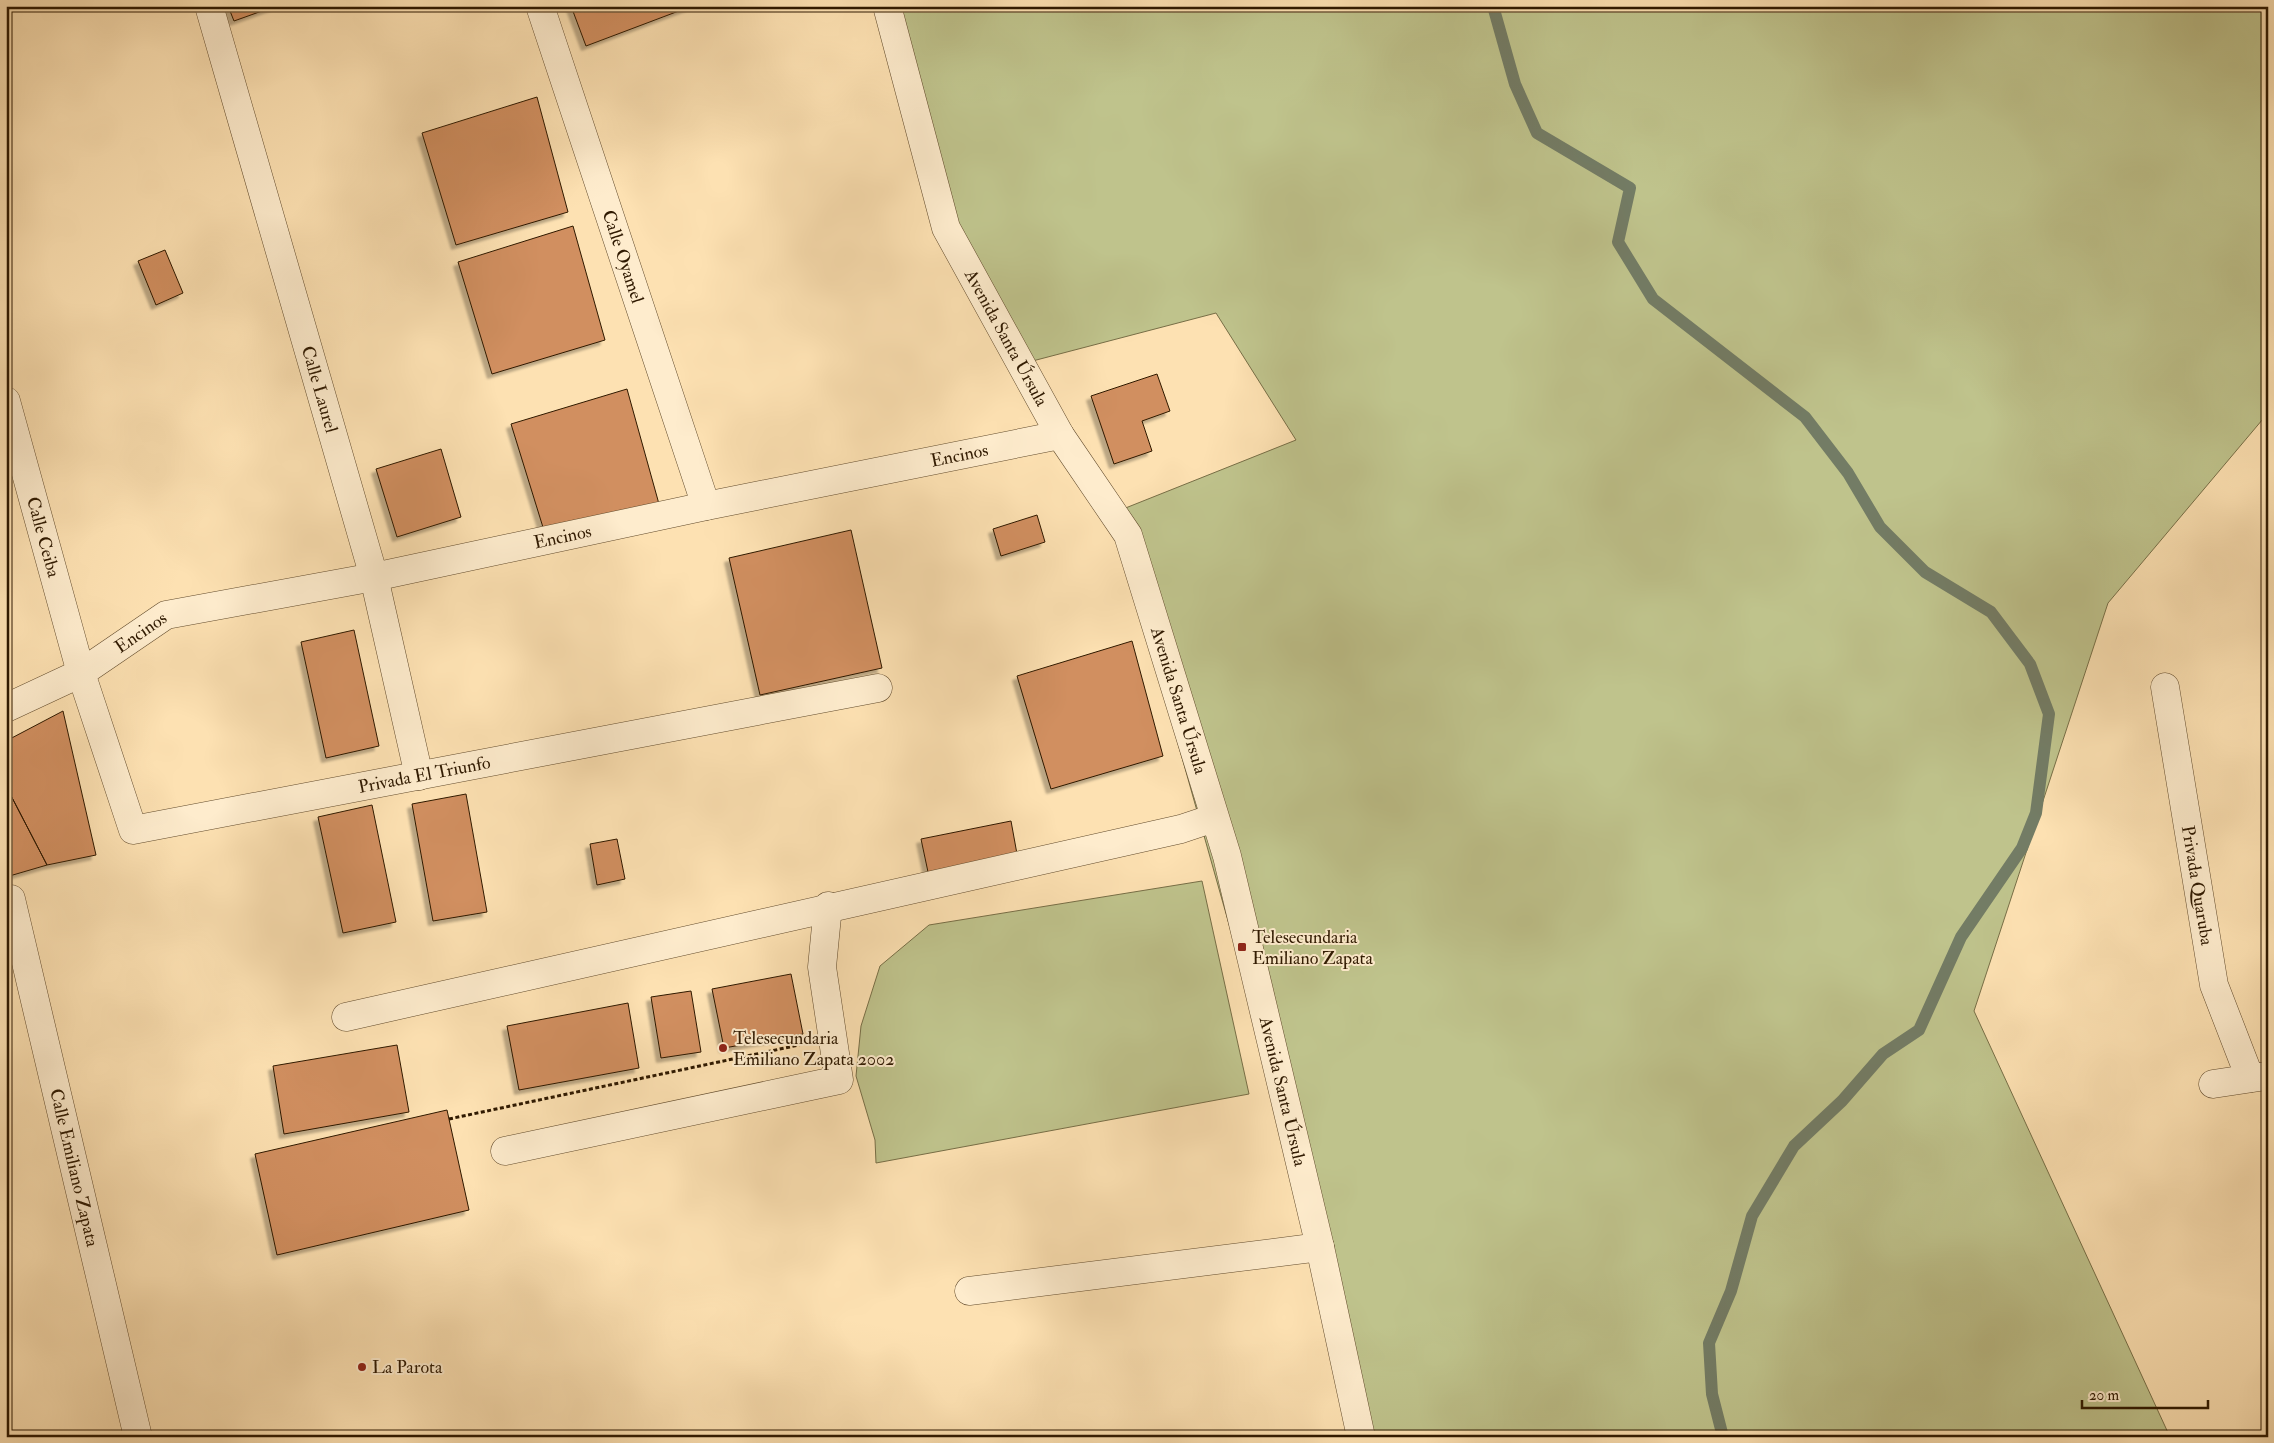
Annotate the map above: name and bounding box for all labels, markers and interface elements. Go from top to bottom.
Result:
street label: Calle Oyamel [597,207,650,307]
street label: Avenida Santa Úrsula [959,264,1054,411]
street label: Calle Laurel [296,343,343,436]
street label: Encinos [928,438,990,472]
street label: Calle Ceiba [21,494,66,580]
street label: Encinos [532,519,594,554]
street label: Encinos [110,606,171,658]
street label: Avenida Santa Úrsula [1145,623,1213,777]
street label: Privada El Triunfo [356,751,493,798]
street label: Privada Quaruba [2176,824,2219,948]
place label: Telesecundaria Emiliano Zapata [1252,926,1373,970]
marker: Telesecundaria Emiliano Zapata [1236,941,1248,953]
street label: Avenida Santa Úrsula [1254,1014,1312,1169]
place label: Telesecundaria Emiliano Zapata 2002 [733,1027,894,1071]
marker: Telesecundaria Emiliano Zapata 2002 [717,1042,729,1054]
street label: Calle Emiliano Zapata [45,1086,104,1250]
place label: La Parota [372,1356,443,1379]
marker: La Parota [356,1361,368,1373]
scale bar [2082,1378,2208,1410]
text: 20 m [2089,1386,2119,1405]

